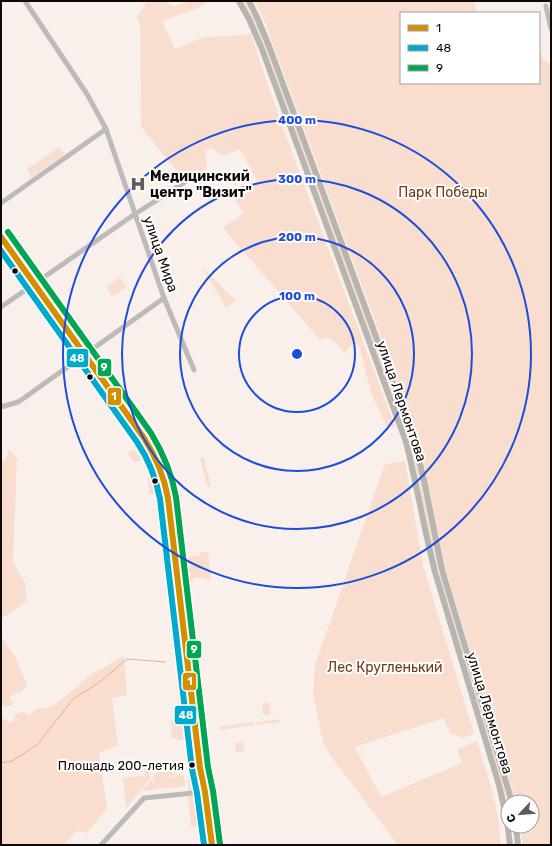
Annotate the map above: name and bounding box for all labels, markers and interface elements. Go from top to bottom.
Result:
legend [400,12,540,84]
text: 1 [436,21,441,35]
text: 48 [436,41,451,55]
text: 9 [436,61,443,75]
text: 400 m [278,113,316,127]
place label: Медицинский центр "Визит" [150,168,252,201]
text: 300 m [278,172,316,186]
hospital icon: Медицинский центр "Визит" [129,175,147,193]
park label: Парк Победы [398,184,488,201]
street label: улица Мира [140,214,181,294]
text: 200 m [278,230,316,244]
unlabelled marker [10,266,20,276]
text: 100 m [279,289,315,303]
street label: улица Лермонтова [373,339,430,464]
centre of rings [290,347,304,361]
line badge: 48 [66,348,89,368]
text: 48 [70,352,84,365]
line badge: 9 [97,358,112,377]
text: 9 [100,361,108,374]
unlabelled marker [85,372,95,382]
line badge: 1 [107,387,122,406]
text: 1 [111,390,117,403]
unlabelled marker [150,476,160,486]
line badge: 9 [186,640,202,659]
text: 9 [190,643,198,656]
street label: улица Лермонтова [463,650,516,776]
park label: Лес Кругленький [327,659,443,676]
line badge: 1 [182,672,197,691]
text: 1 [187,675,193,688]
line badge: 48 [174,705,197,725]
text: 48 [179,709,193,722]
place label: Площадь 200-летия [58,758,184,773]
marker: Площадь 200-летия [187,760,197,770]
north arrow [500,794,540,834]
text: С [504,812,519,824]

